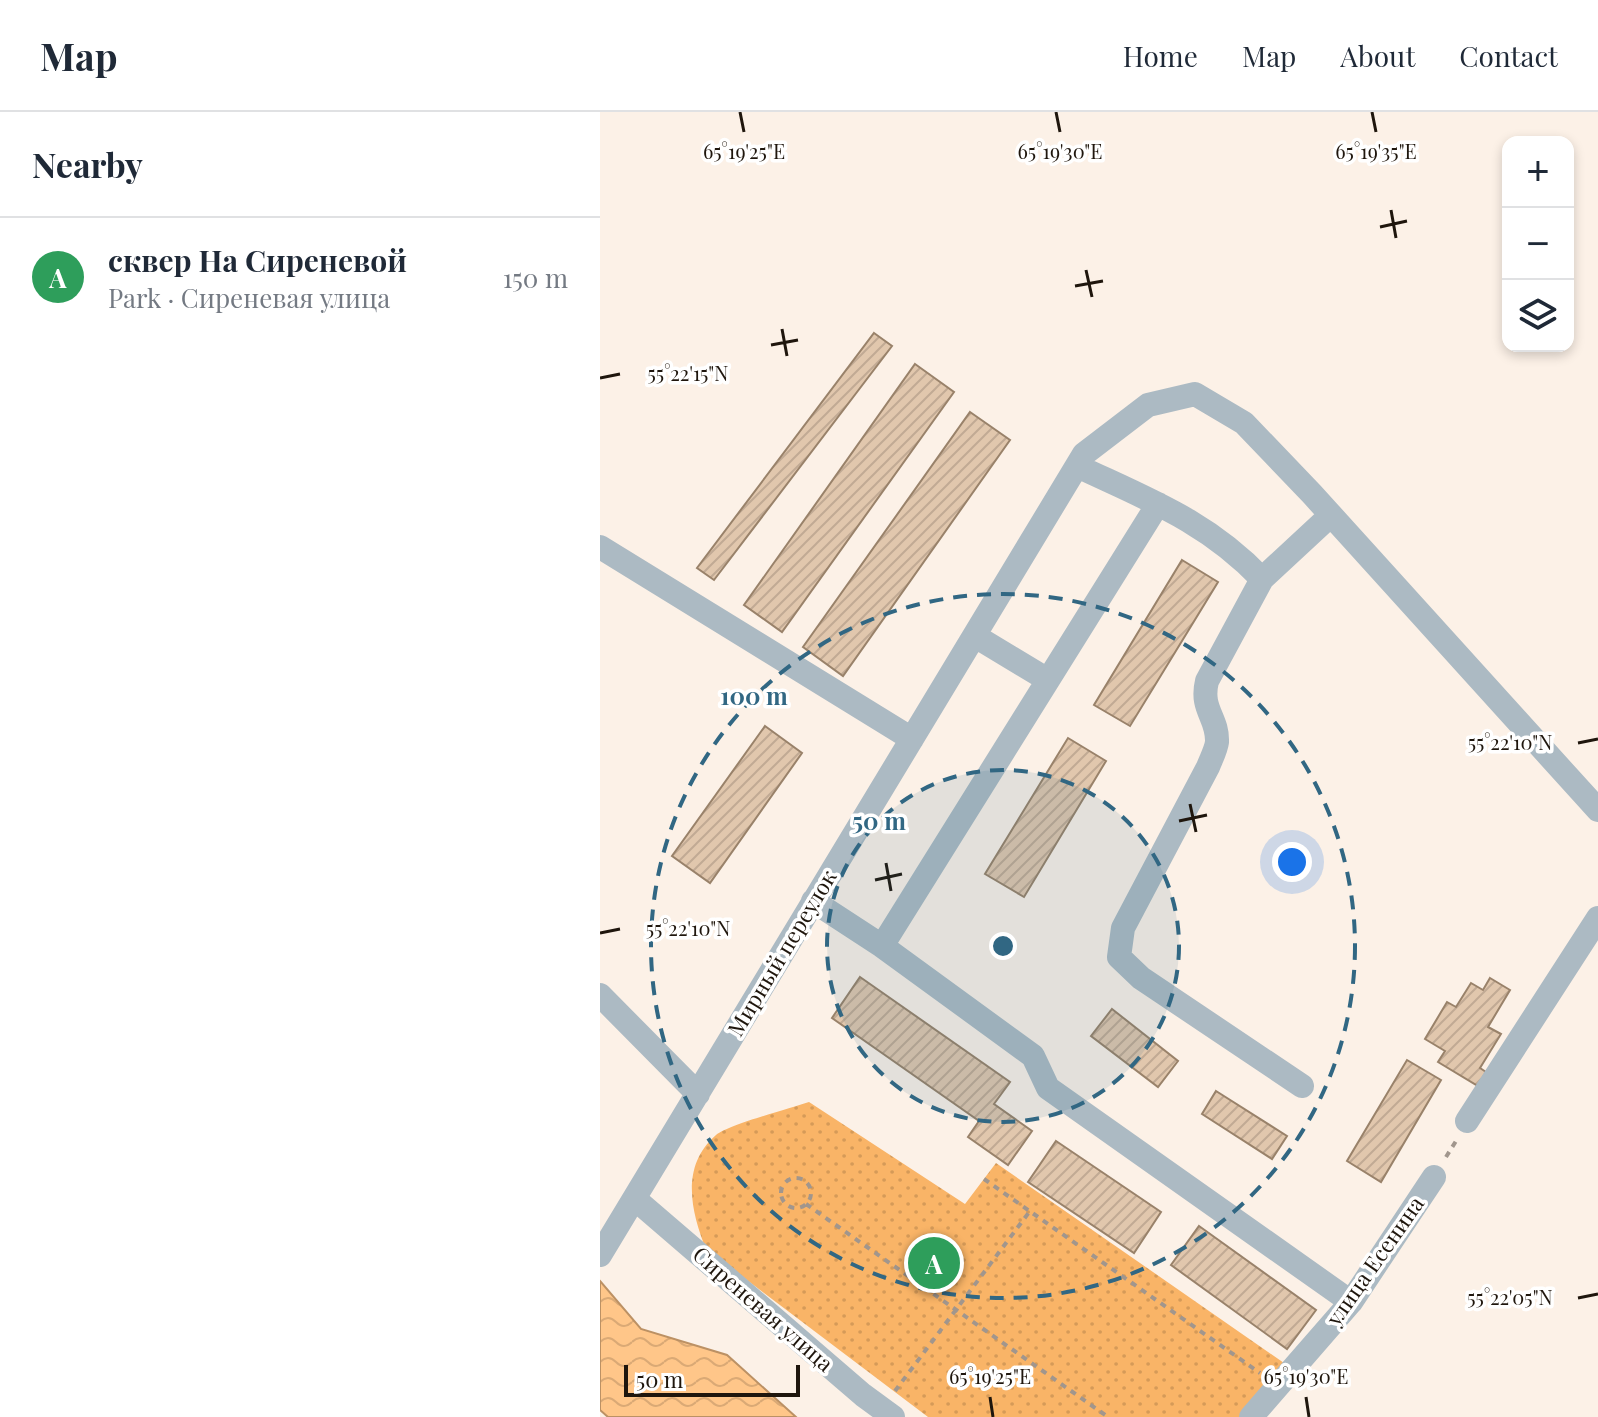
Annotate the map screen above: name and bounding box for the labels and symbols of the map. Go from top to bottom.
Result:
text: 65°19'25"E [703,137,785,164]
text: 65°19'30"E [1018,137,1103,164]
text: 65°19'35"E [1335,137,1417,164]
text: 55°22'15"N [648,359,728,386]
text: 100 m [720,679,788,711]
text: 55°22'10"N [1468,728,1552,755]
text: 50 m [852,804,906,836]
your location [1272,842,1312,882]
street label: Мирный переулок [720,863,843,1041]
text: 55°22'10"N [646,914,730,941]
centre of rings [989,932,1017,960]
street label: улица Есенина [1318,1190,1430,1332]
pin: A [908,1233,960,1293]
street label: Сиреневая улица [687,1239,840,1378]
text: 55°22'05"N [1467,1283,1553,1310]
scale bar [624,1361,800,1397]
text: 65°19'25"E [949,1362,1031,1389]
text: 65°19'30"E [1264,1362,1349,1389]

